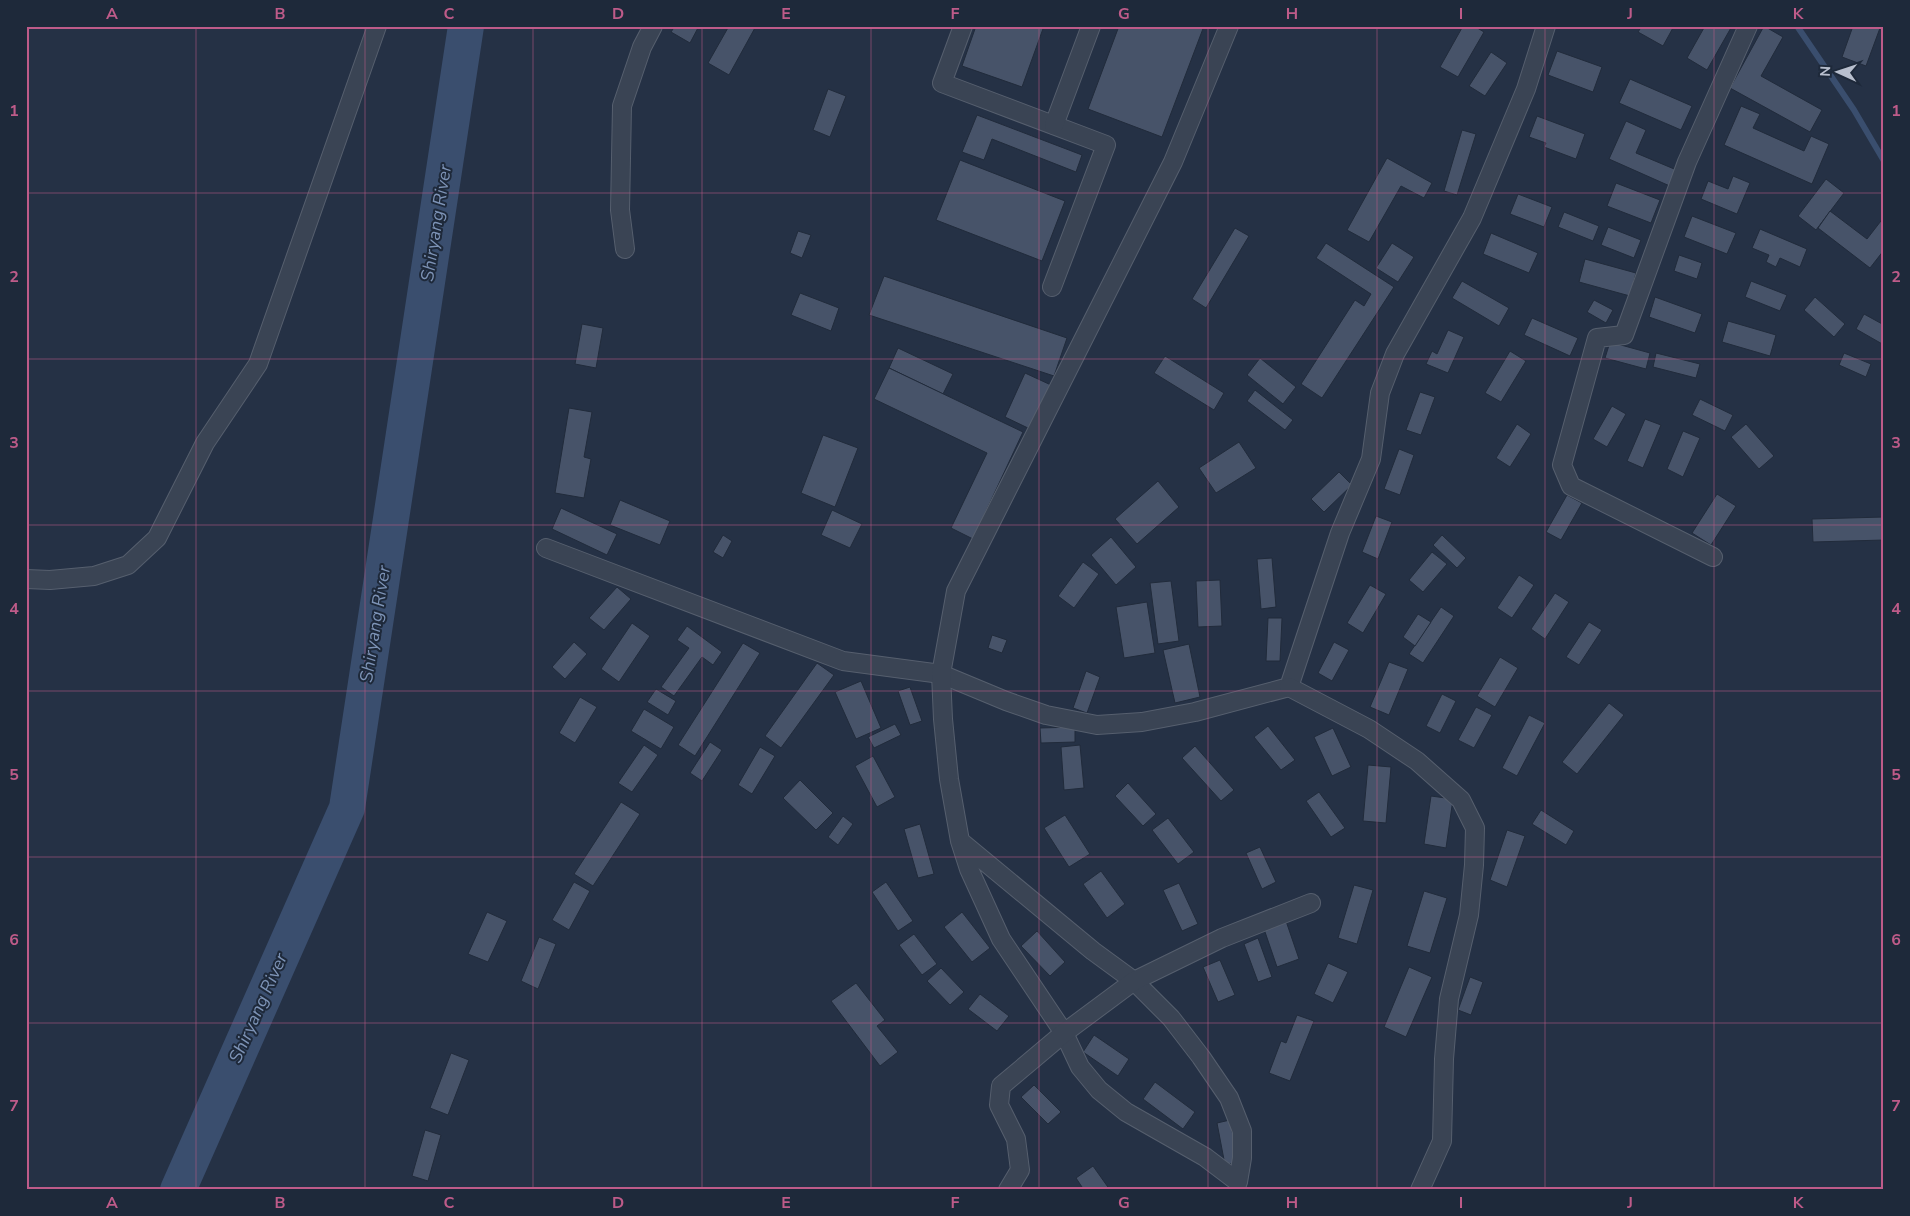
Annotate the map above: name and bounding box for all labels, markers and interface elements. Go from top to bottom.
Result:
text: A [106,3,118,25]
text: B [274,3,286,25]
text: C [444,3,455,25]
text: D [612,3,624,25]
text: E [781,3,791,25]
text: F [951,3,960,25]
text: G [1118,3,1130,25]
text: H [1286,3,1298,25]
text: I [1459,3,1463,25]
text: J [1626,3,1633,25]
text: K [1793,3,1805,25]
north arrow [1812,48,1862,98]
text: N [1816,66,1835,77]
text: 1 [9,100,19,122]
text: 1 [1891,100,1901,122]
water label: Shiryang River [415,162,457,283]
text: 2 [9,266,19,288]
text: 2 [1891,266,1901,288]
text: 3 [9,432,19,454]
text: 3 [1891,432,1901,454]
water label: Shiryang River [354,563,396,684]
text: 4 [9,598,19,620]
text: 4 [1891,598,1901,620]
text: 5 [9,764,19,786]
text: 5 [1891,764,1901,786]
text: 6 [9,929,19,951]
text: 6 [1891,929,1901,951]
water label: Shiryang River [223,949,293,1067]
text: 7 [9,1095,19,1117]
text: 7 [1891,1095,1901,1117]
text: A [106,1192,118,1214]
text: B [274,1192,286,1214]
text: C [444,1192,455,1214]
text: D [612,1192,624,1214]
text: E [781,1192,791,1214]
text: F [951,1192,960,1214]
text: G [1118,1192,1130,1214]
text: H [1286,1192,1298,1214]
text: I [1459,1192,1463,1214]
text: J [1626,1192,1633,1214]
text: K [1793,1192,1805,1214]

